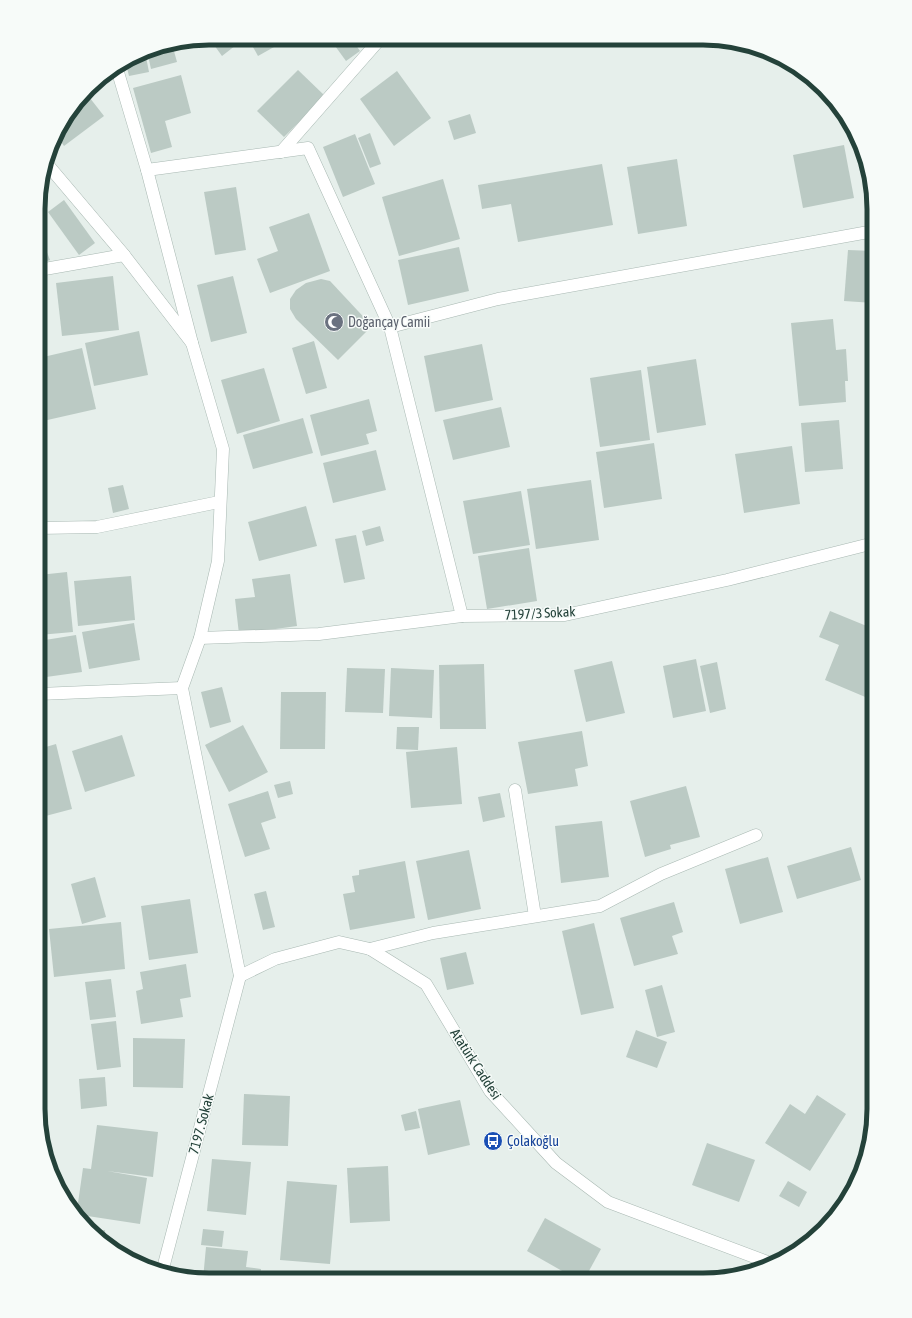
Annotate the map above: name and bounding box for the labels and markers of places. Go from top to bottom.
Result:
mosque icon: Doğançay Camii [323,311,345,333]
place label: Doğançay Camii [348,314,430,330]
bus stop icon: Çolakoğlu [482,1130,504,1152]
place label: Çolakoğlu [507,1133,559,1149]

